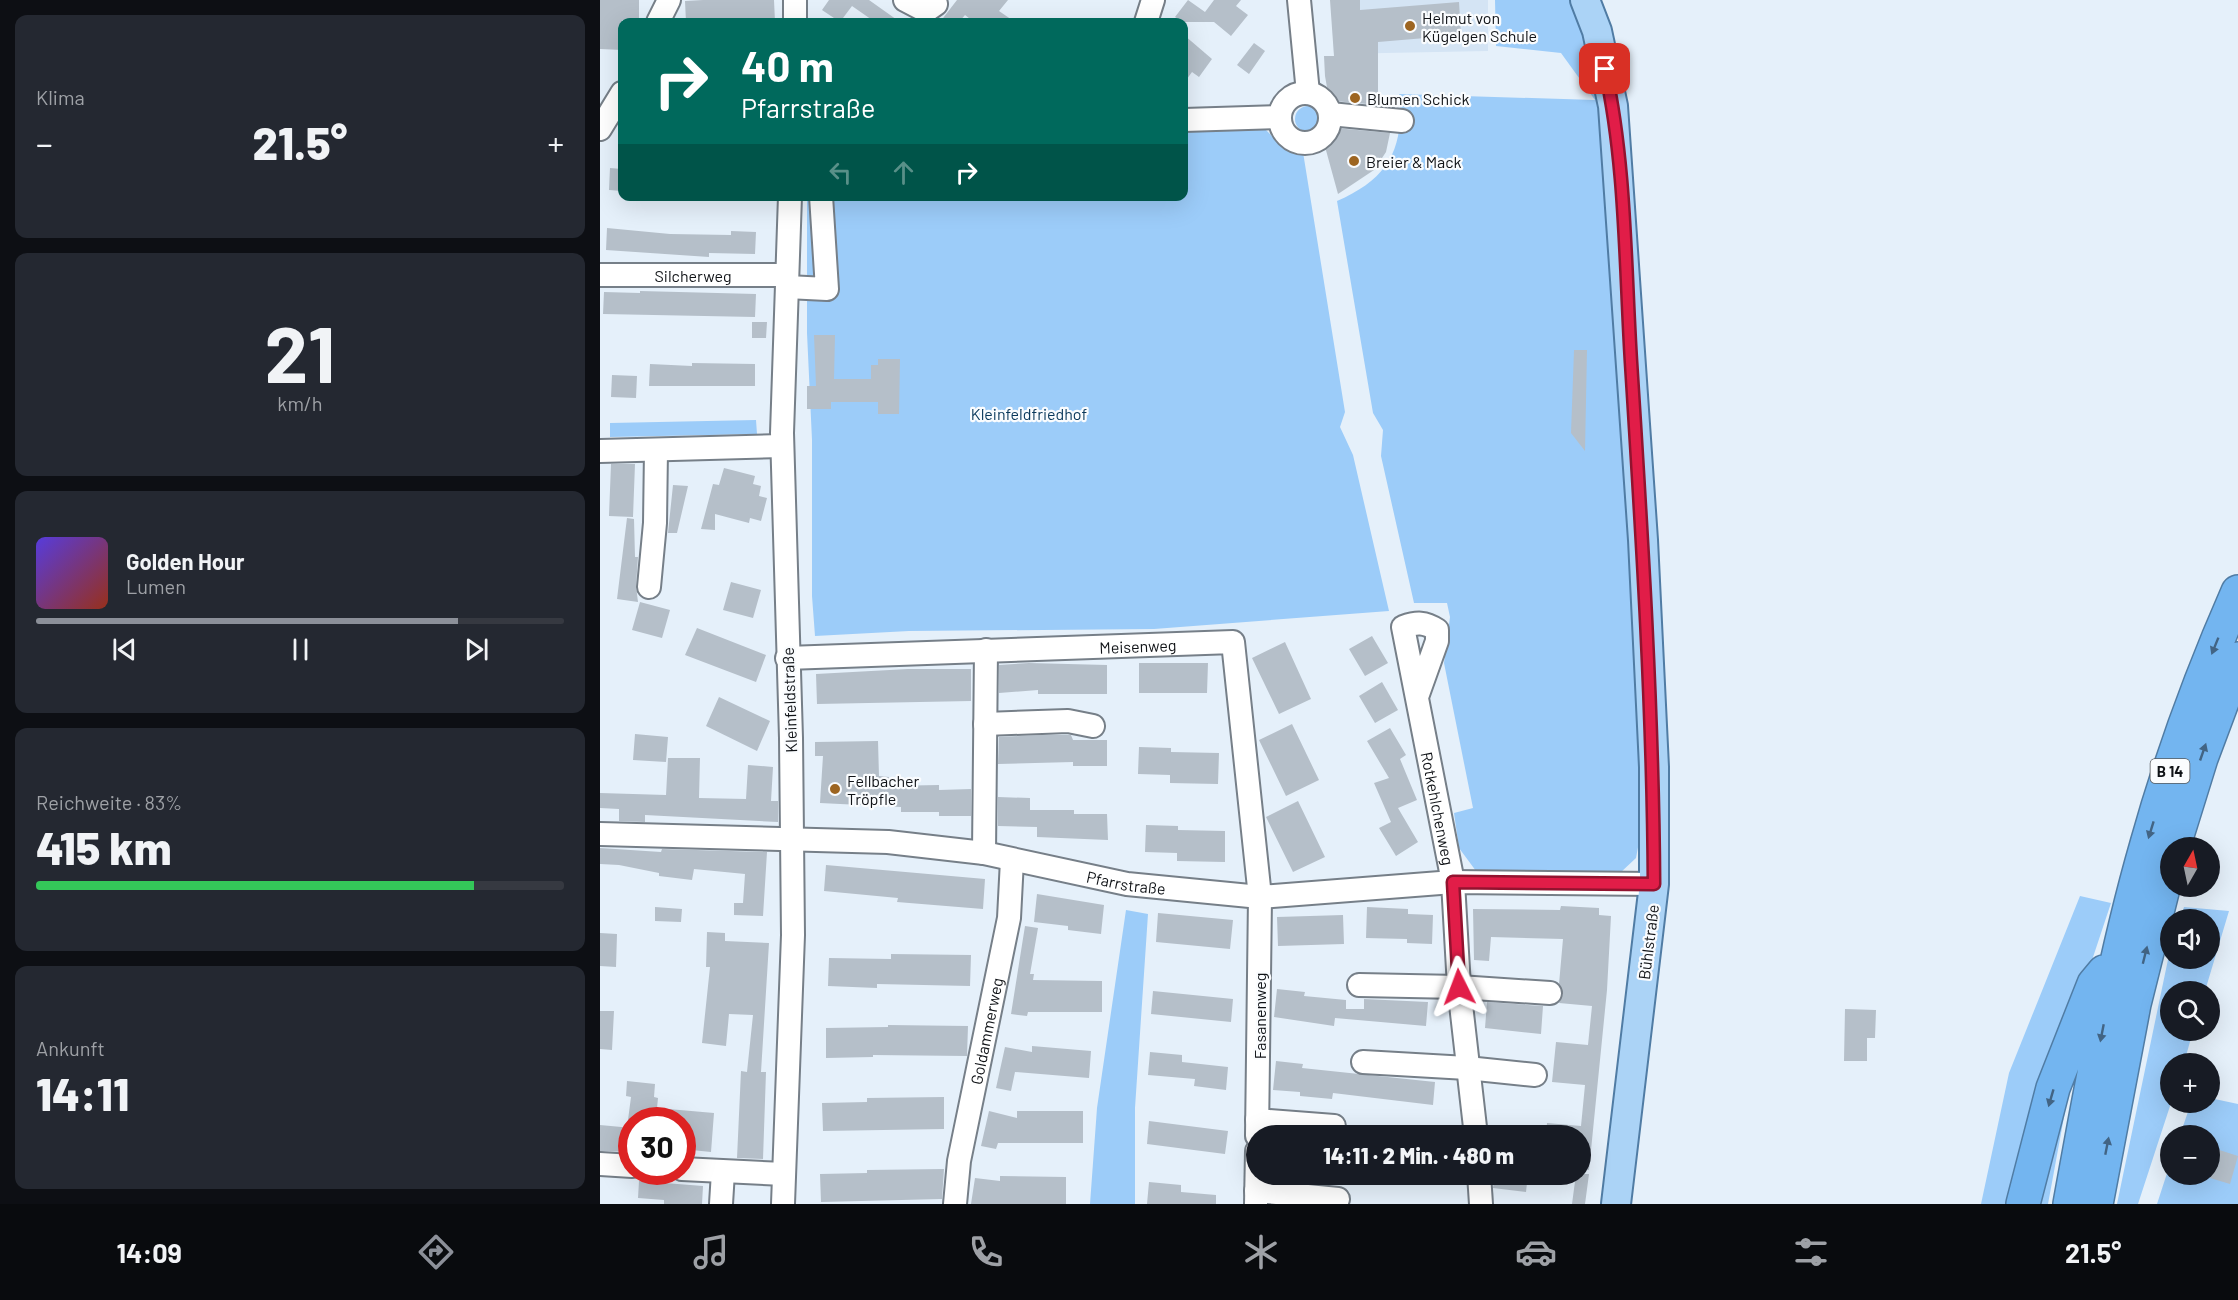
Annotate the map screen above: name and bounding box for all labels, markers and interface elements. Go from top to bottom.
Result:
place label: Helmut von Kügelgen Schule [1422,8,1537,45]
marker: Helmut von Kügelgen Schule [1403,19,1417,33]
text: 40 m [741,40,834,90]
icon: right [642,42,720,120]
pin [1579,43,1630,94]
icon: arrive [1588,52,1621,85]
text: Klima [36,85,85,109]
place label: Blumen Schick [1367,89,1469,108]
text: Pfarrstraße [741,91,875,123]
marker: Blumen Schick [1348,91,1362,105]
text: 21.5° [253,115,347,169]
text: − [36,123,53,163]
text: + [548,123,564,163]
place label: Breier & Mack [1366,152,1462,171]
marker: Breier & Mack [1347,154,1361,168]
icon: left [824,156,857,189]
icon: ahead [887,156,920,189]
icon: right [950,156,983,189]
street label: Silcherweg [654,266,732,285]
text: 21 [265,305,335,399]
text: km/h [277,391,323,415]
park label: Kleinfeldfriedhof [971,404,1087,423]
text: Golden Hour [126,548,244,574]
text: Lumen [126,574,186,598]
icon: previous [108,633,141,666]
icon: pause [284,633,317,666]
icon: next [460,633,493,666]
street label: Meisenweg [1099,635,1177,656]
one-way arrow [2210,638,2220,656]
street label: Kleinfeldstraße [778,647,800,753]
one-way arrow [2199,743,2209,761]
street label: Rotkehlchenweg [1418,750,1459,867]
road number: B 14 [2150,759,2190,783]
place label: Fellbacher Tröpfle [847,771,920,808]
marker: Fellbacher Tröpfle [828,782,842,796]
text: Reichweite · 83% [36,790,182,814]
text: 415 km [36,820,172,874]
one-way arrow [2146,821,2155,839]
north arrow [2160,837,2220,897]
map controls [2160,837,2220,1185]
street label: Pfarrstraße [1085,866,1167,897]
street label: Bühlstraße [1634,903,1662,981]
button: sound [2160,909,2220,969]
one-way arrow [2141,946,2151,965]
position arrow [1427,955,1491,1019]
street label: Fasanenweg [1250,973,1269,1059]
street label: Goldammerweg [966,976,1006,1086]
button: search [2160,981,2220,1041]
one-way arrow [2097,1023,2106,1042]
text: Ankunft [36,1036,105,1060]
button: + [2160,1053,2220,1113]
text: 14:11 [36,1066,129,1120]
one-way arrow [2045,1089,2055,1107]
speed limit sign: 30 [618,1107,696,1185]
button: − [2160,1125,2220,1185]
one-way arrow [2103,1137,2112,1156]
text: 14:11 · 2 Min. · 480 m [1323,1142,1514,1168]
icon: directions [415,1231,457,1273]
icon: music [690,1231,732,1273]
icon: phone [965,1231,1007,1273]
icon: climate [1240,1231,1282,1273]
icon: car [1515,1231,1557,1273]
icon: filters [1790,1231,1832,1273]
text: 14:09 [117,1236,182,1268]
text: 21.5° [2065,1236,2121,1268]

